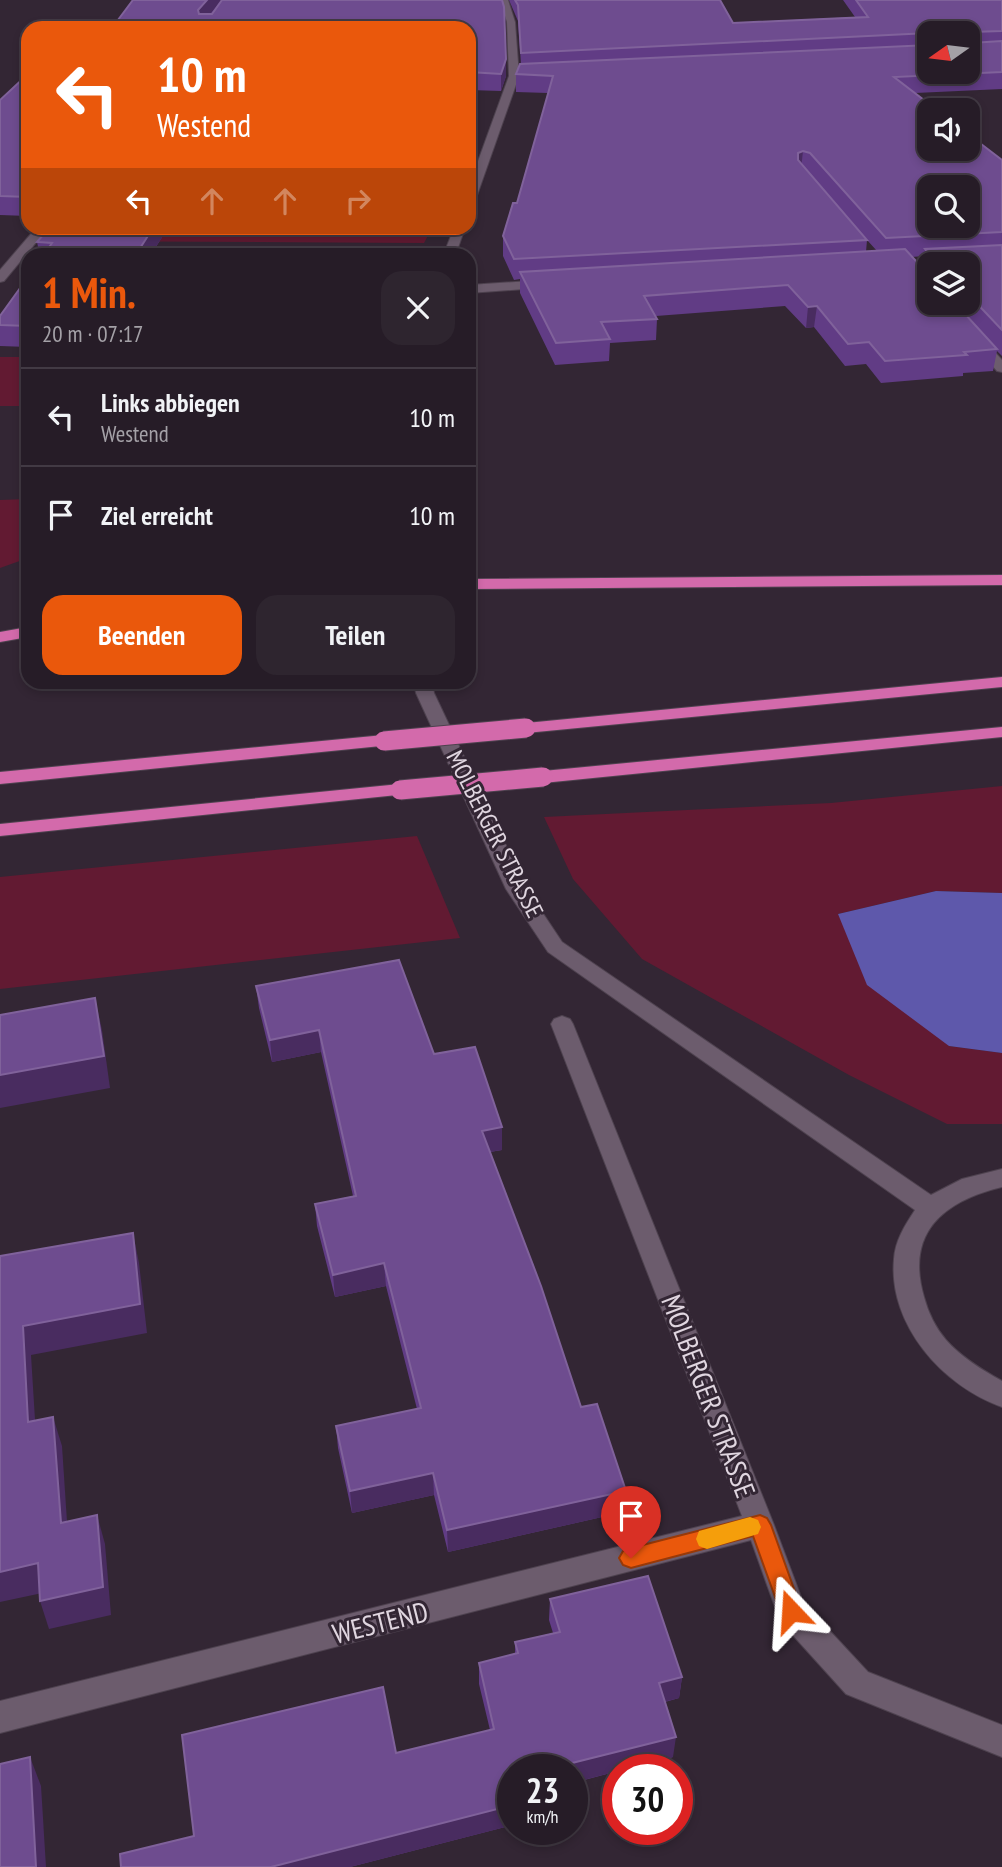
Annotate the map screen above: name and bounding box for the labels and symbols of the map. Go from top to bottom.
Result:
north arrow [917,21,980,84]
street label: MOLBERGER STRASSE [439,745,551,923]
street label: MOLBERGER STRASSE [653,1289,765,1503]
pin [601,1486,661,1558]
position arrow [754,1574,828,1648]
street label: WESTEND [328,1592,432,1652]
speed limit sign: 30 [602,1754,693,1845]

